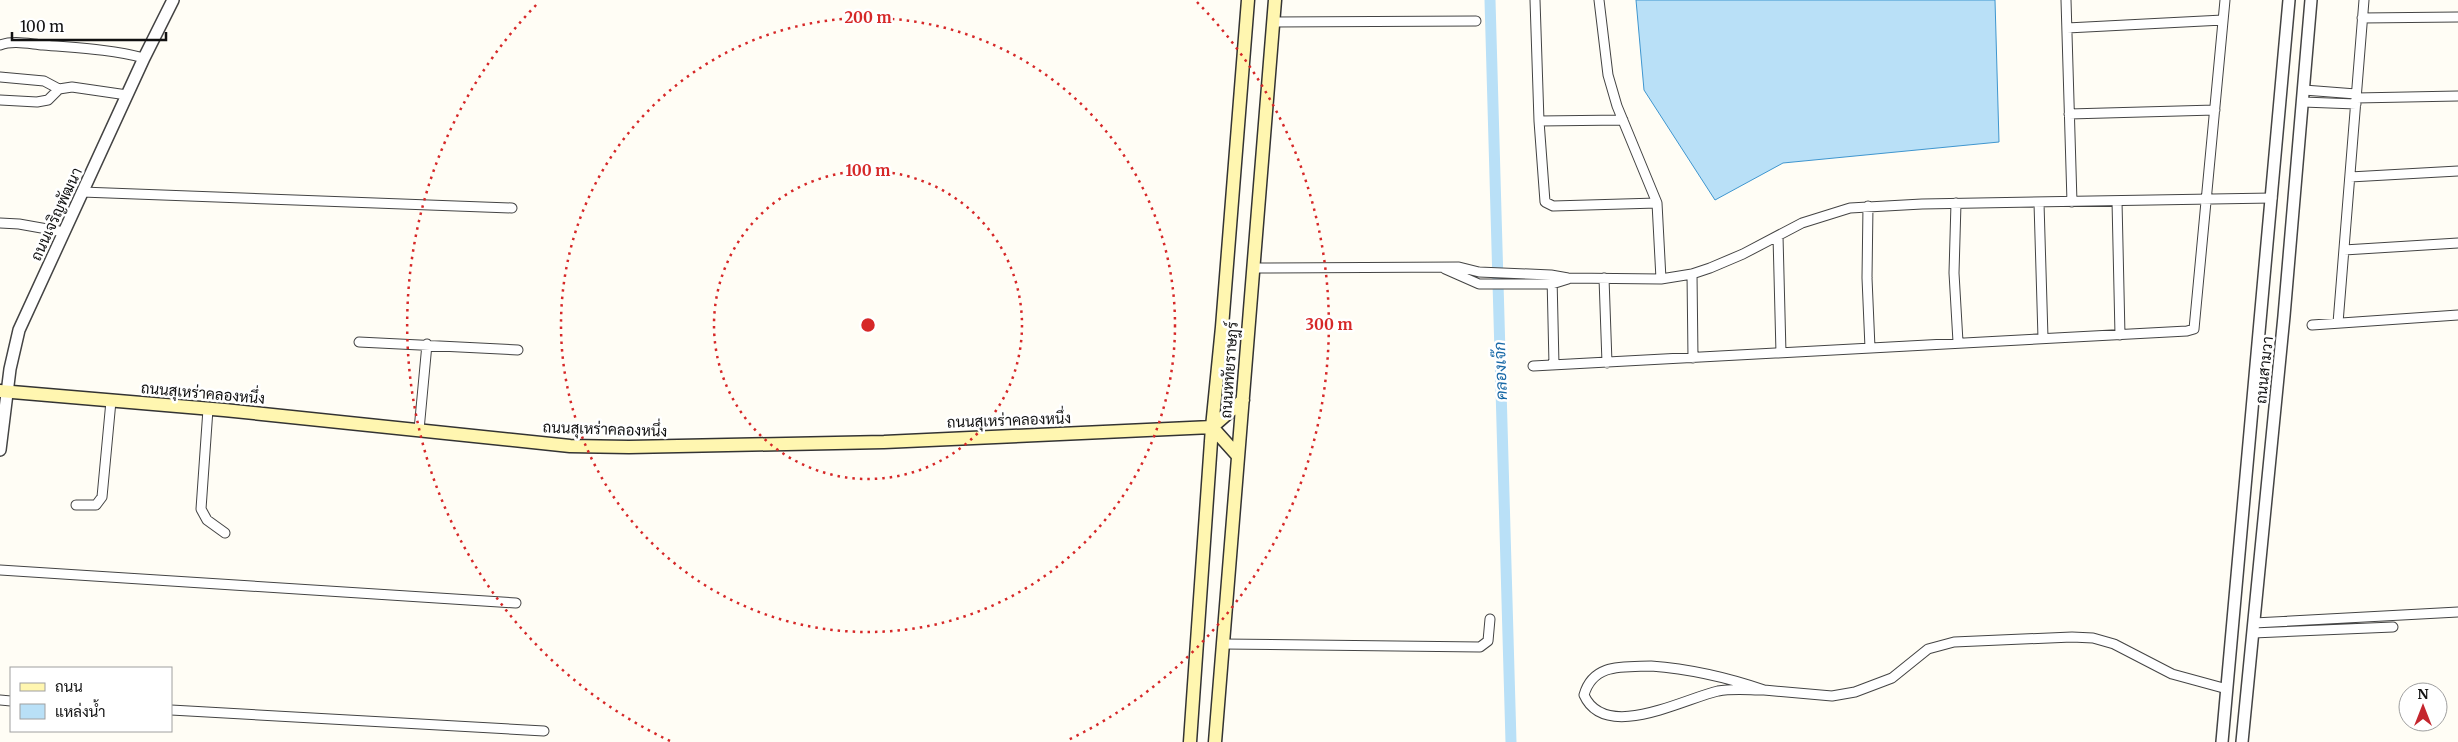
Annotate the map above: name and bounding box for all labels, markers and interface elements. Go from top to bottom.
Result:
text: 200 m [844,8,892,27]
scale bar [12,10,166,42]
text: 100 m [20,17,64,36]
text: 100 m [846,161,890,180]
street label: ถนนเจริญพัฒนา [26,164,86,264]
text: 300 m [1305,315,1353,334]
centre of rings [859,316,877,334]
street label: ถนนหทัยราษฎร์ [1216,321,1243,419]
street label: ถนนสามวา [2251,335,2277,405]
water label: คลองเจ๊ก [1488,341,1511,401]
street label: ถนนสุเหร่าคลองหนึ่ง [140,373,266,410]
street label: ถนนสุเหร่าคลองหนึ่ง [946,403,1072,434]
street label: ถนนสุเหร่าคลองหนึ่ง [542,412,668,443]
legend [10,667,172,732]
text: ถนน [55,677,83,696]
north arrow [2398,682,2448,732]
text: N [2417,685,2429,703]
text: แหล่งน้ำ [55,699,106,721]

